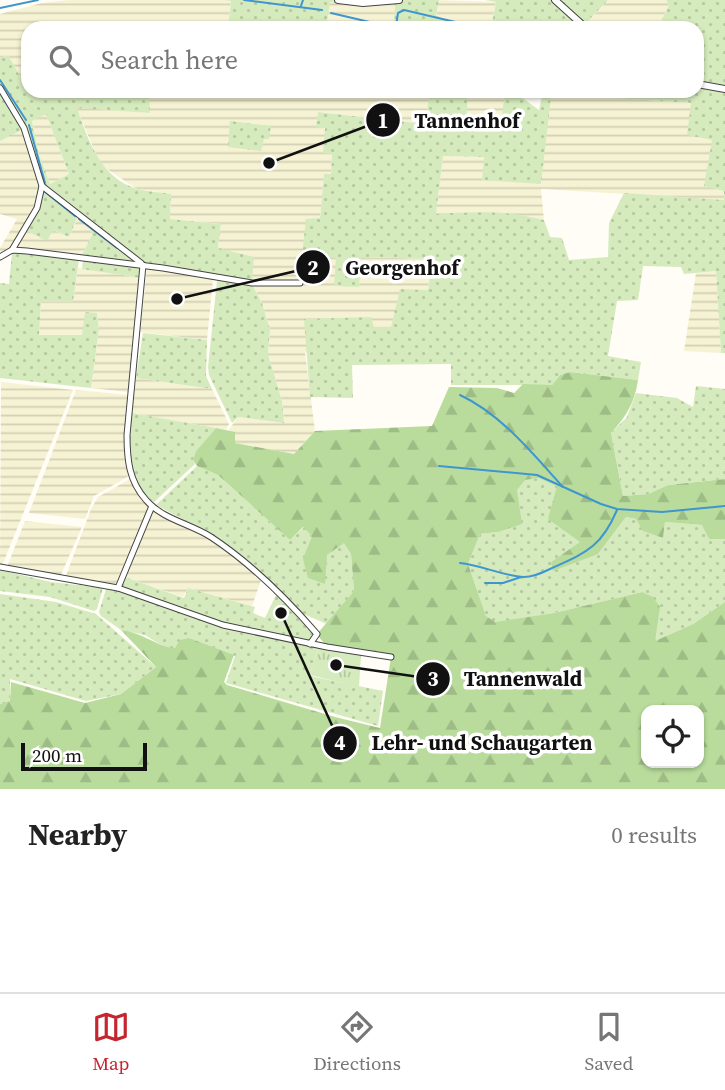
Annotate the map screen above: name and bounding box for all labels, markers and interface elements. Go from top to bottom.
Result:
search box [21,21,704,98]
icon: search [45,41,83,79]
text: Search here [101,42,238,78]
callout: Tannenhof [366,99,534,141]
text: 1 [377,106,389,135]
text: Tannenhof [414,106,522,135]
callout: Georgenhof [296,246,472,288]
text: 2 [307,253,319,282]
text: Georgenhof [345,253,461,282]
callout: Tannenwald [415,658,597,700]
text: 3 [427,664,439,693]
text: Tannenwald [464,664,583,693]
map controls [641,705,704,768]
button: locate [641,705,704,768]
callout: Lehr- und Schaugarten [322,722,606,764]
text: 4 [334,728,346,757]
text: Lehr- und Schaugarten [372,728,592,757]
scale bar [21,740,147,772]
text: 200 m [32,742,82,768]
text: Nearby [28,814,127,855]
text: 0 results [611,819,697,851]
tab: Map [92,1008,130,1076]
tab: Directions [313,1008,401,1076]
tab: Saved [585,1008,633,1076]

